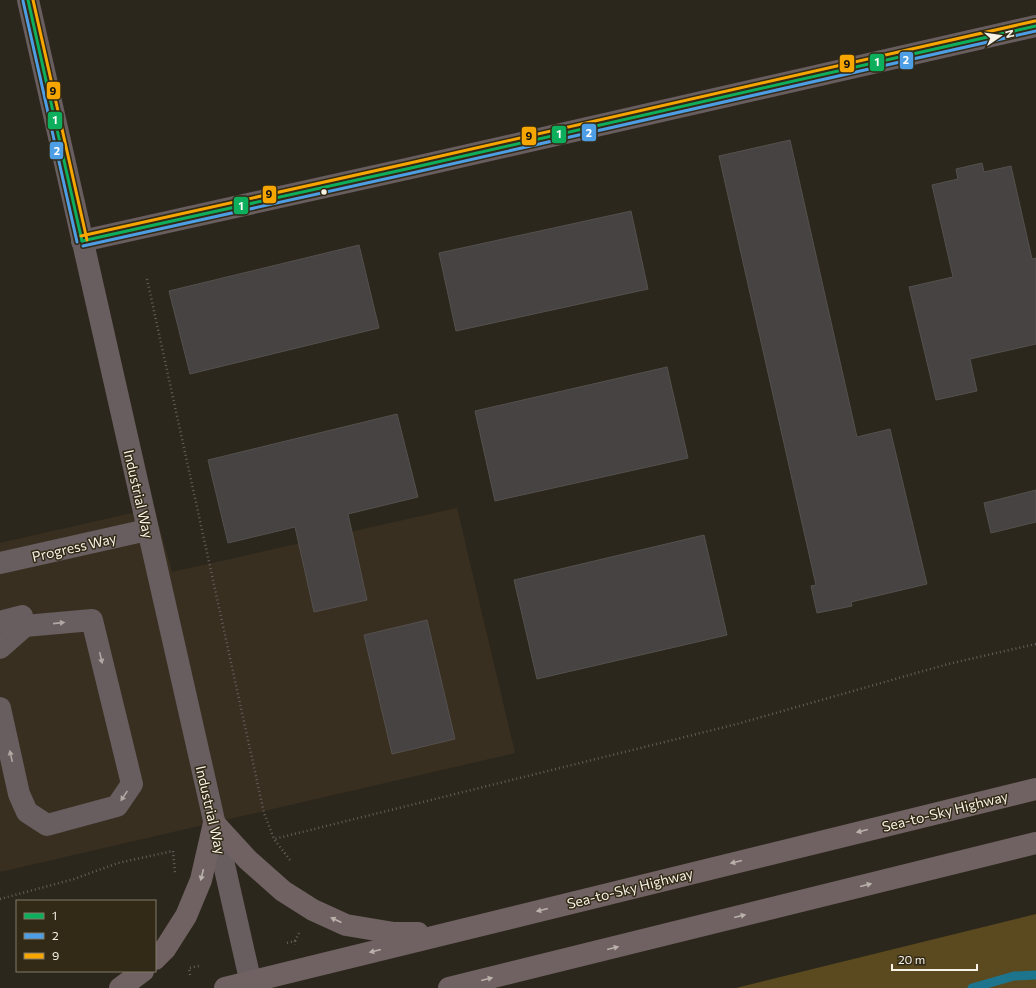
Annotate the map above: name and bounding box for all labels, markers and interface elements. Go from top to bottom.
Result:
north arrow [980,16,1020,56]
text: N [1003,28,1017,39]
line badge: 2 [899,51,914,70]
line badge: 1 [869,53,885,72]
text: 2 [903,53,909,66]
line badge: 9 [839,54,855,73]
text: 1 [875,55,880,68]
text: 9 [844,57,851,70]
line badge: 9 [46,81,61,100]
text: 9 [50,84,57,97]
line badge: 1 [47,111,63,130]
text: 1 [53,113,58,126]
line badge: 2 [581,123,597,142]
line badge: 1 [551,125,567,144]
line badge: 9 [521,126,537,146]
text: 2 [586,126,592,139]
text: 1 [557,127,562,140]
text: 9 [526,129,533,142]
line badge: 2 [49,141,64,160]
text: 2 [54,144,60,157]
line badge: 9 [262,185,277,204]
text: 9 [266,187,273,200]
unlabelled marker [319,187,329,197]
line badge: 1 [233,196,249,215]
text: 1 [239,199,244,212]
street label: Industrial Way [121,448,157,540]
street label: Progress Way [30,529,118,565]
one-way arrow [53,620,65,626]
one-way arrow [99,651,105,664]
one-way arrow [7,749,13,762]
street label: Industrial Way [193,764,229,856]
street label: Sea-to-Sky Highway [880,787,1010,835]
one-way arrow [120,791,128,801]
one-way arrow [856,829,868,835]
one-way arrow [730,860,742,866]
street label: Sea-to-Sky Highway [565,864,695,912]
one-way arrow [199,868,205,881]
one-way arrow [860,882,872,888]
legend [16,900,156,972]
one-way arrow [535,907,547,913]
text: 1 [52,908,57,922]
one-way arrow [733,913,746,919]
one-way arrow [331,917,342,923]
text: 2 [52,928,59,942]
one-way arrow [607,944,620,950]
scale bar [892,946,977,972]
text: 9 [52,948,59,962]
one-way arrow [368,948,380,954]
text: 20 m [898,952,925,966]
one-way arrow [481,975,493,981]

